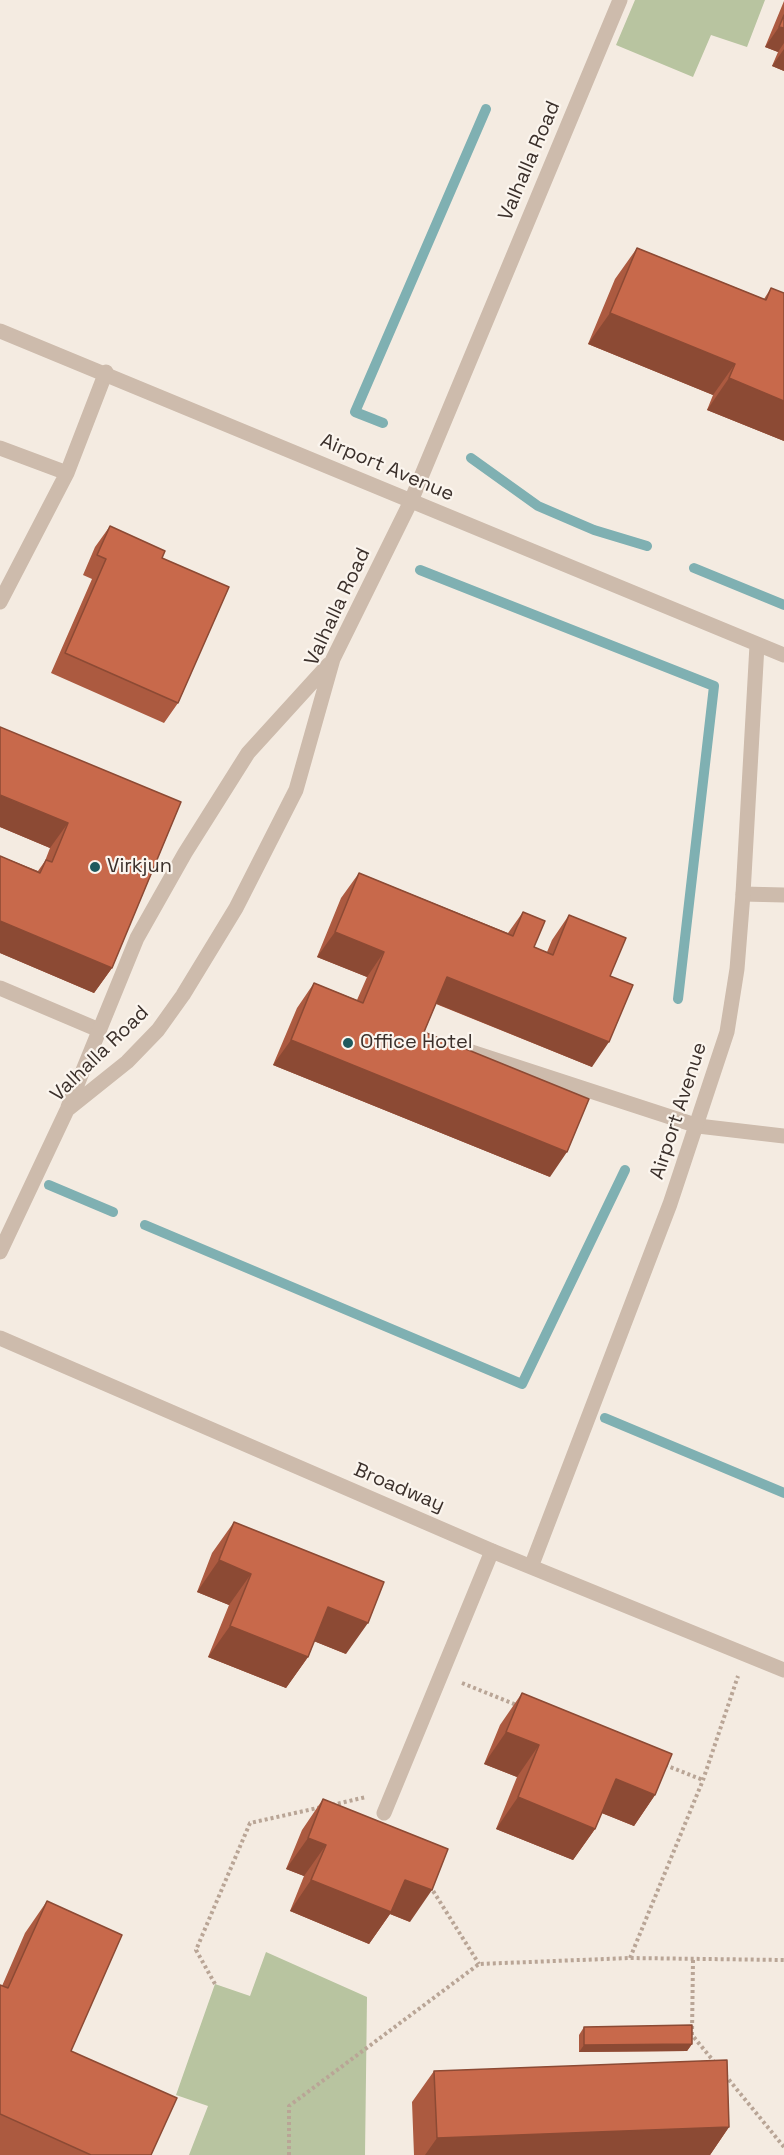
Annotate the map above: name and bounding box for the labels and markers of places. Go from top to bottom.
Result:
place label: Virkjun [107,855,172,879]
marker: Virkjun [88,860,102,874]
place label: Office Hotel [360,1031,473,1055]
marker: Office Hotel [341,1036,355,1050]

